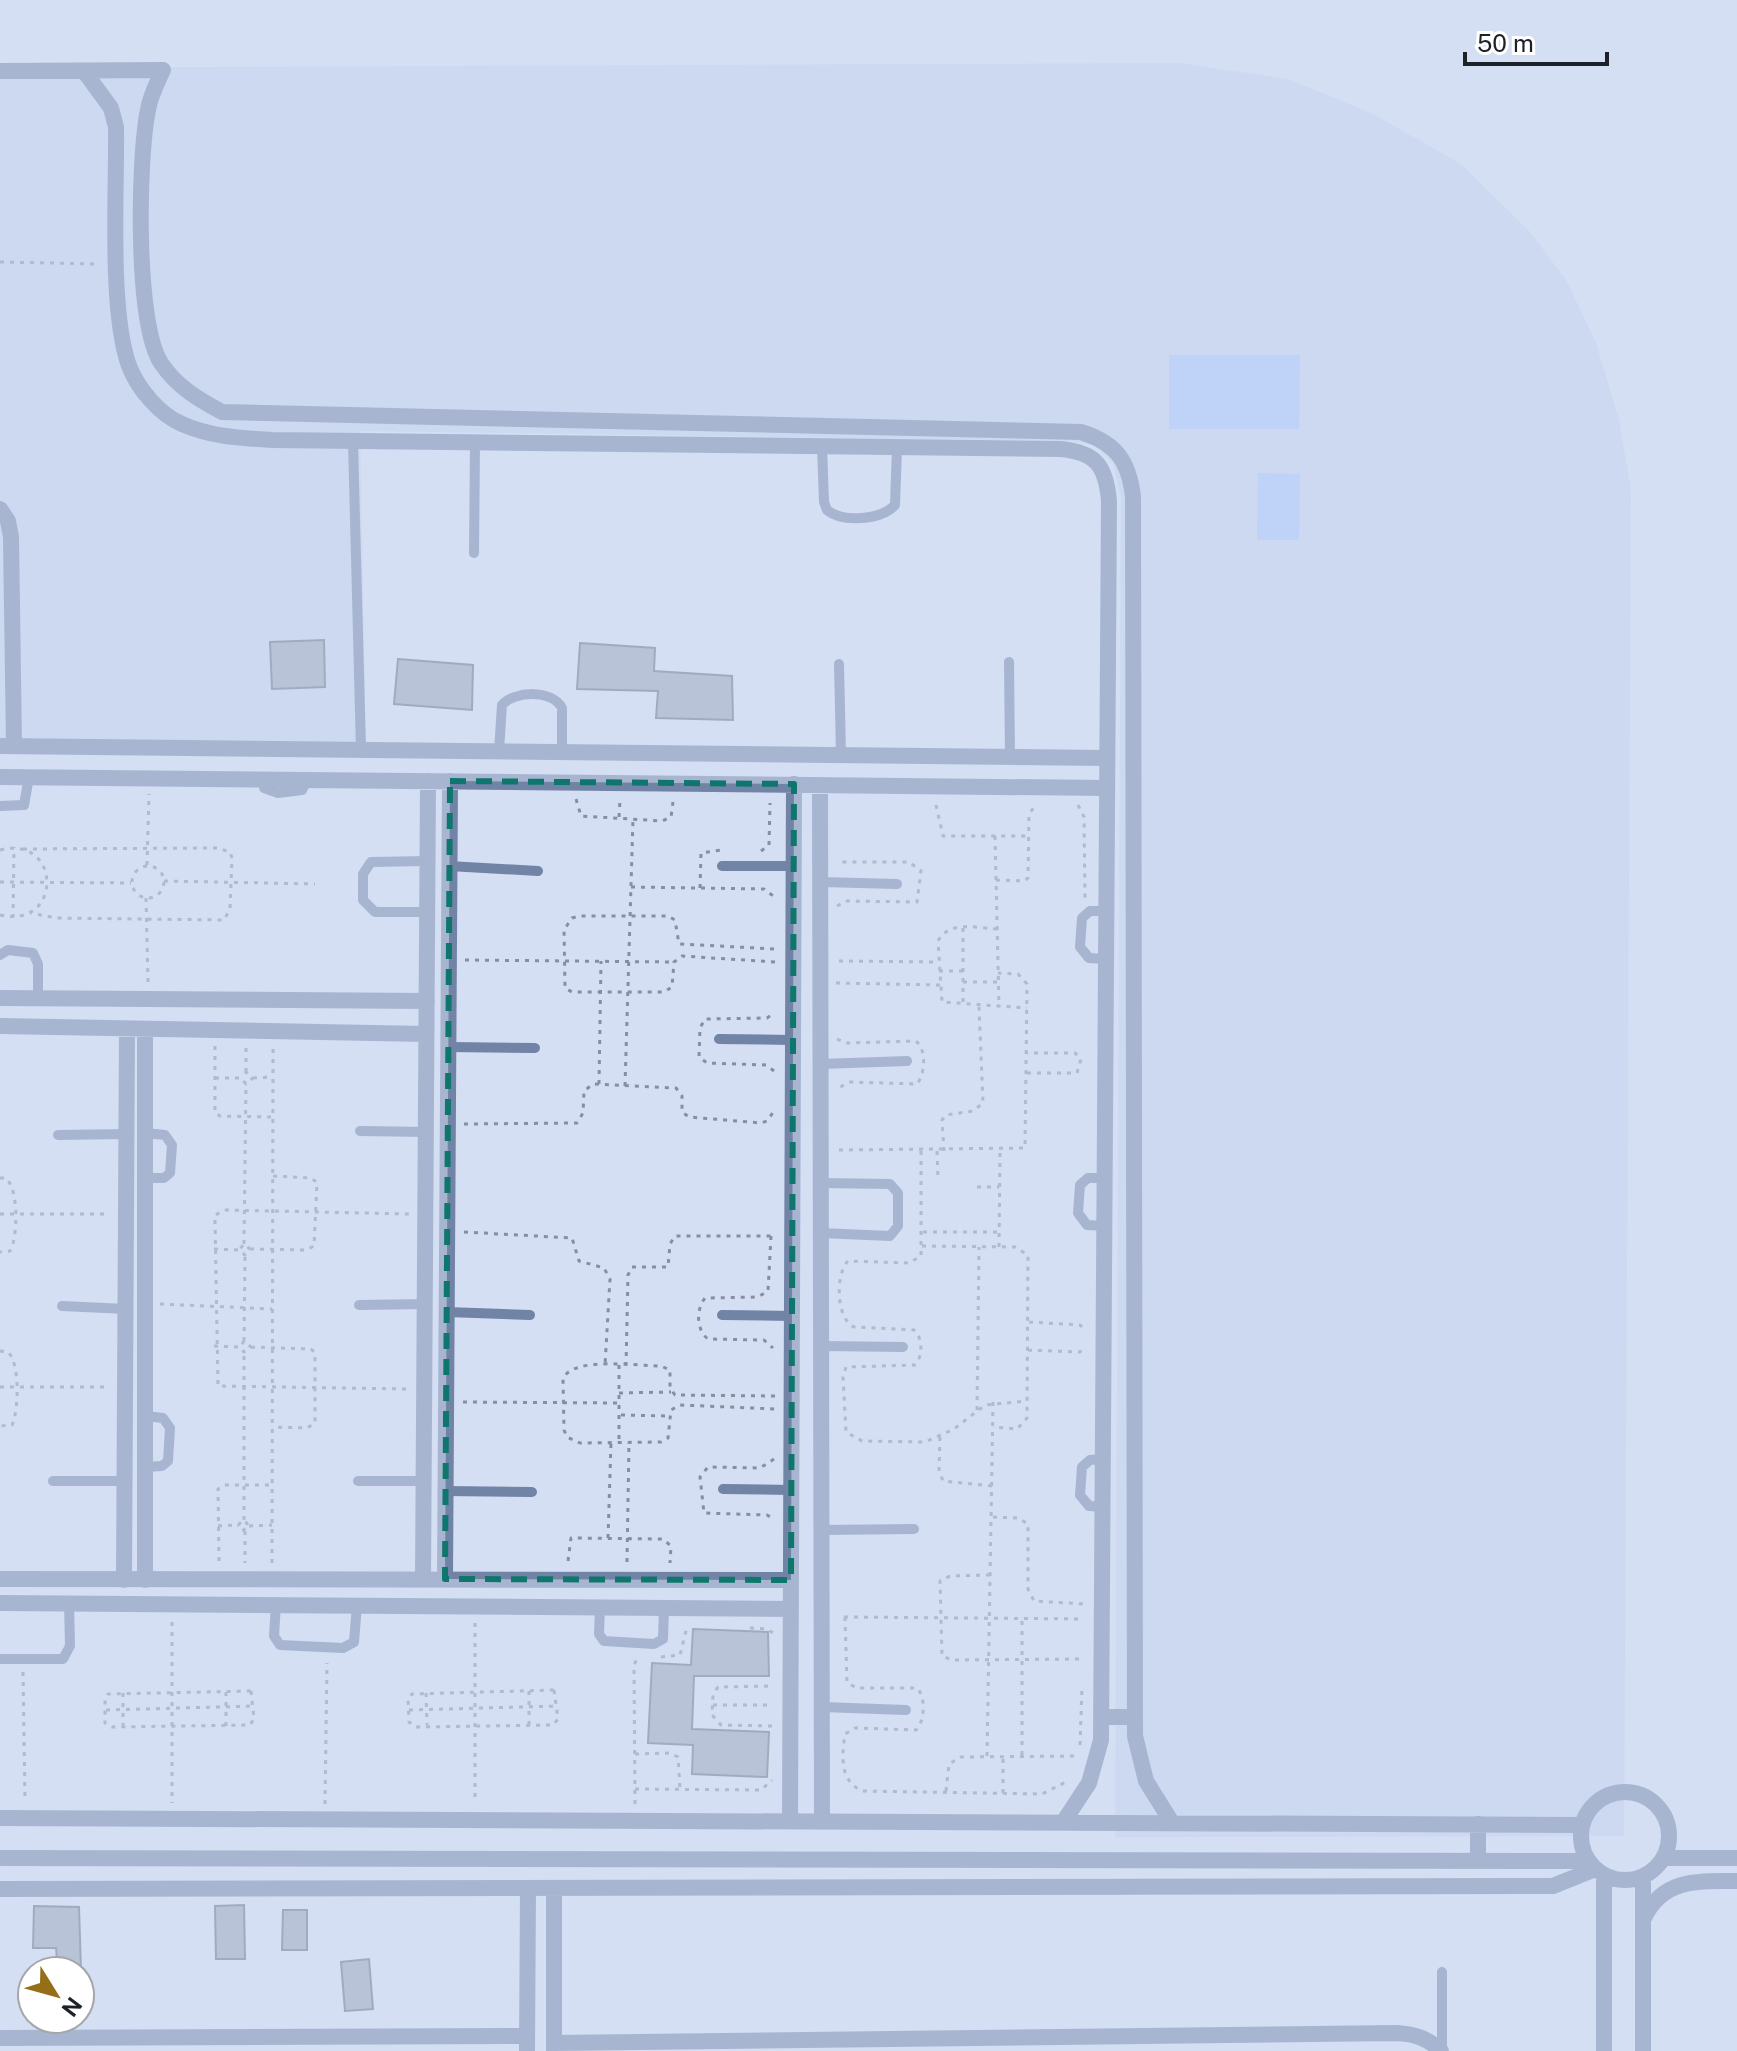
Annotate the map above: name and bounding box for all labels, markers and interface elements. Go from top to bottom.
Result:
scale bar [1465,16,1607,66]
text: 50 m [1477,29,1534,57]
north arrow [16,1955,96,2035]
text: N [56,1992,88,2022]

